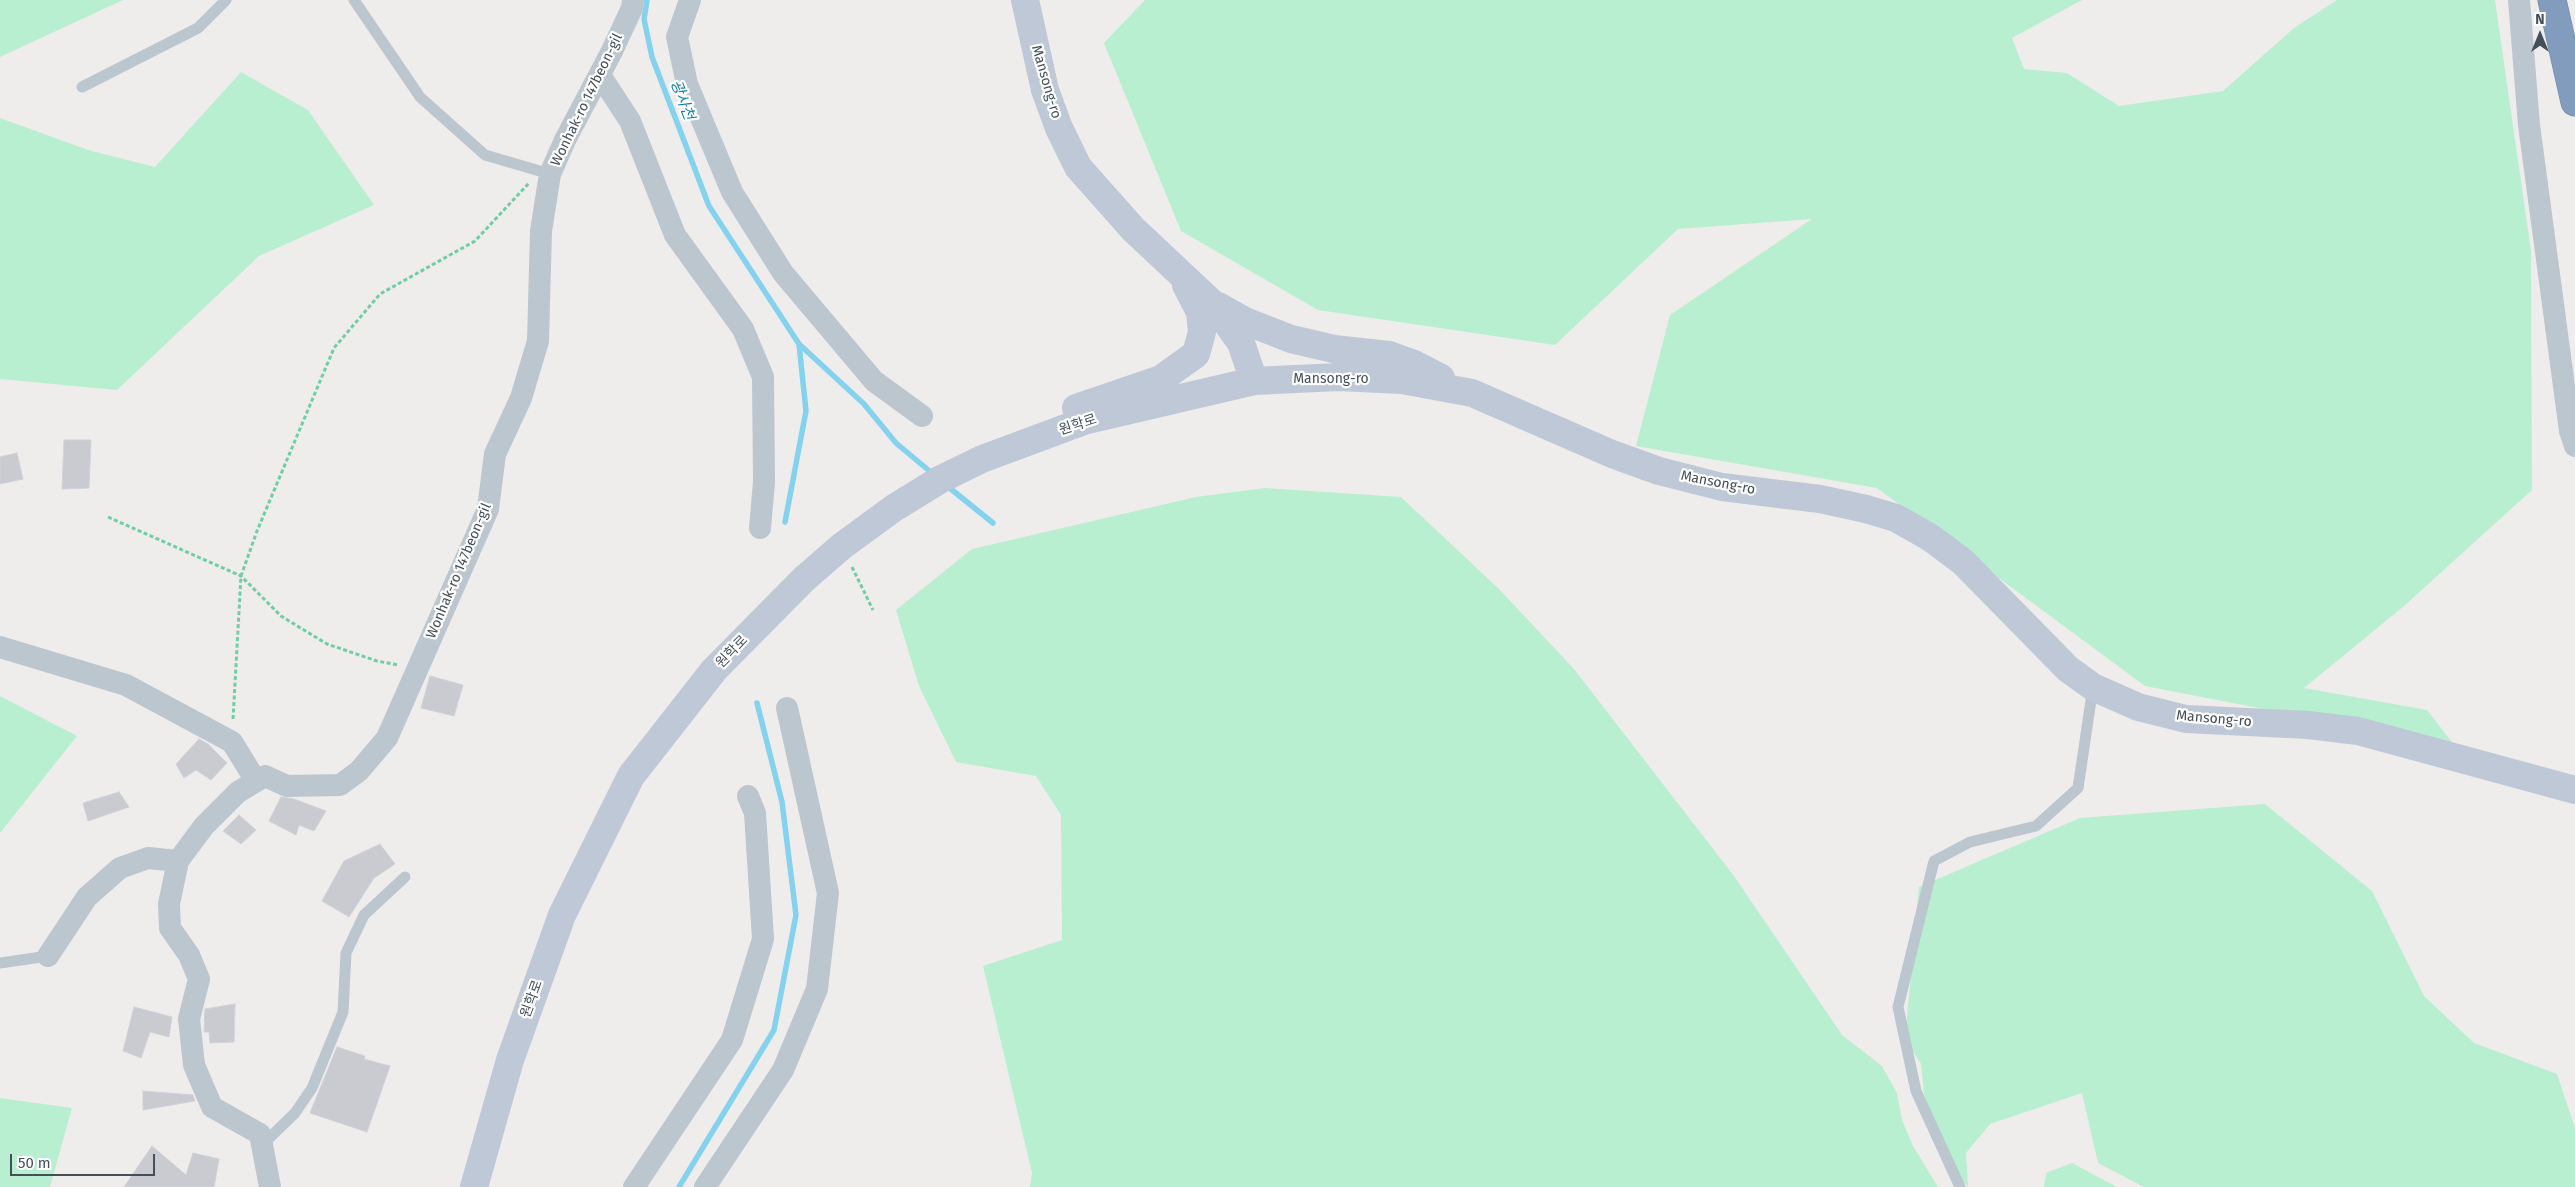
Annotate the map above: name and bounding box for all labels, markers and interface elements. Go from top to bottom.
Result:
north arrow [2515,10,2565,60]
text: N [2535,11,2545,28]
street label: Wonhak-ro 147beon-gil [548,31,626,169]
street label: Mansong-ro [1028,43,1064,121]
water label: 광사천 [666,77,698,123]
street label: Mansong-ro [1293,371,1369,387]
street label: 원학로 [1057,411,1099,439]
street label: Mansong-ro [1679,468,1757,498]
street label: Wonhak-ro 147beon-gil [423,501,495,641]
street label: 원학로 [713,632,751,672]
street label: Mansong-ro [2176,707,2252,731]
street label: 원학로 [517,978,547,1020]
scale bar [12,1144,158,1176]
text: 50 m [18,1154,51,1172]

